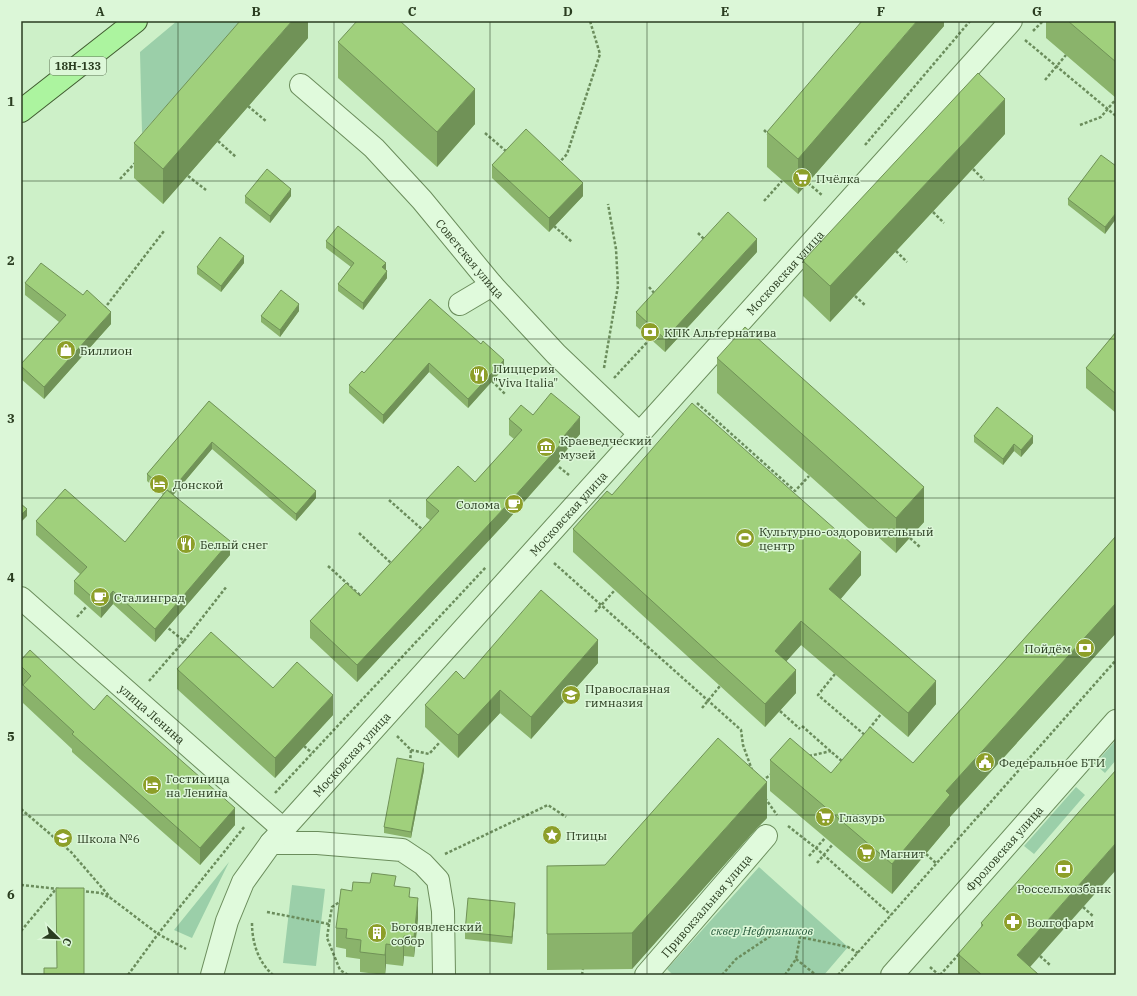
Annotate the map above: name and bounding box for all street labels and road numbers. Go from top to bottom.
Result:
road number: 18Н-133 [50,57,106,75]
street label: Советская улица [433,216,508,302]
street label: Московская улица [743,227,827,318]
street label: Московская улица [526,467,610,559]
street label: улица Ленина [116,681,189,747]
street label: Московская улица [309,708,393,799]
street label: Фроловская улица [962,802,1046,894]
street label: Привокзальная улица [657,850,755,960]

